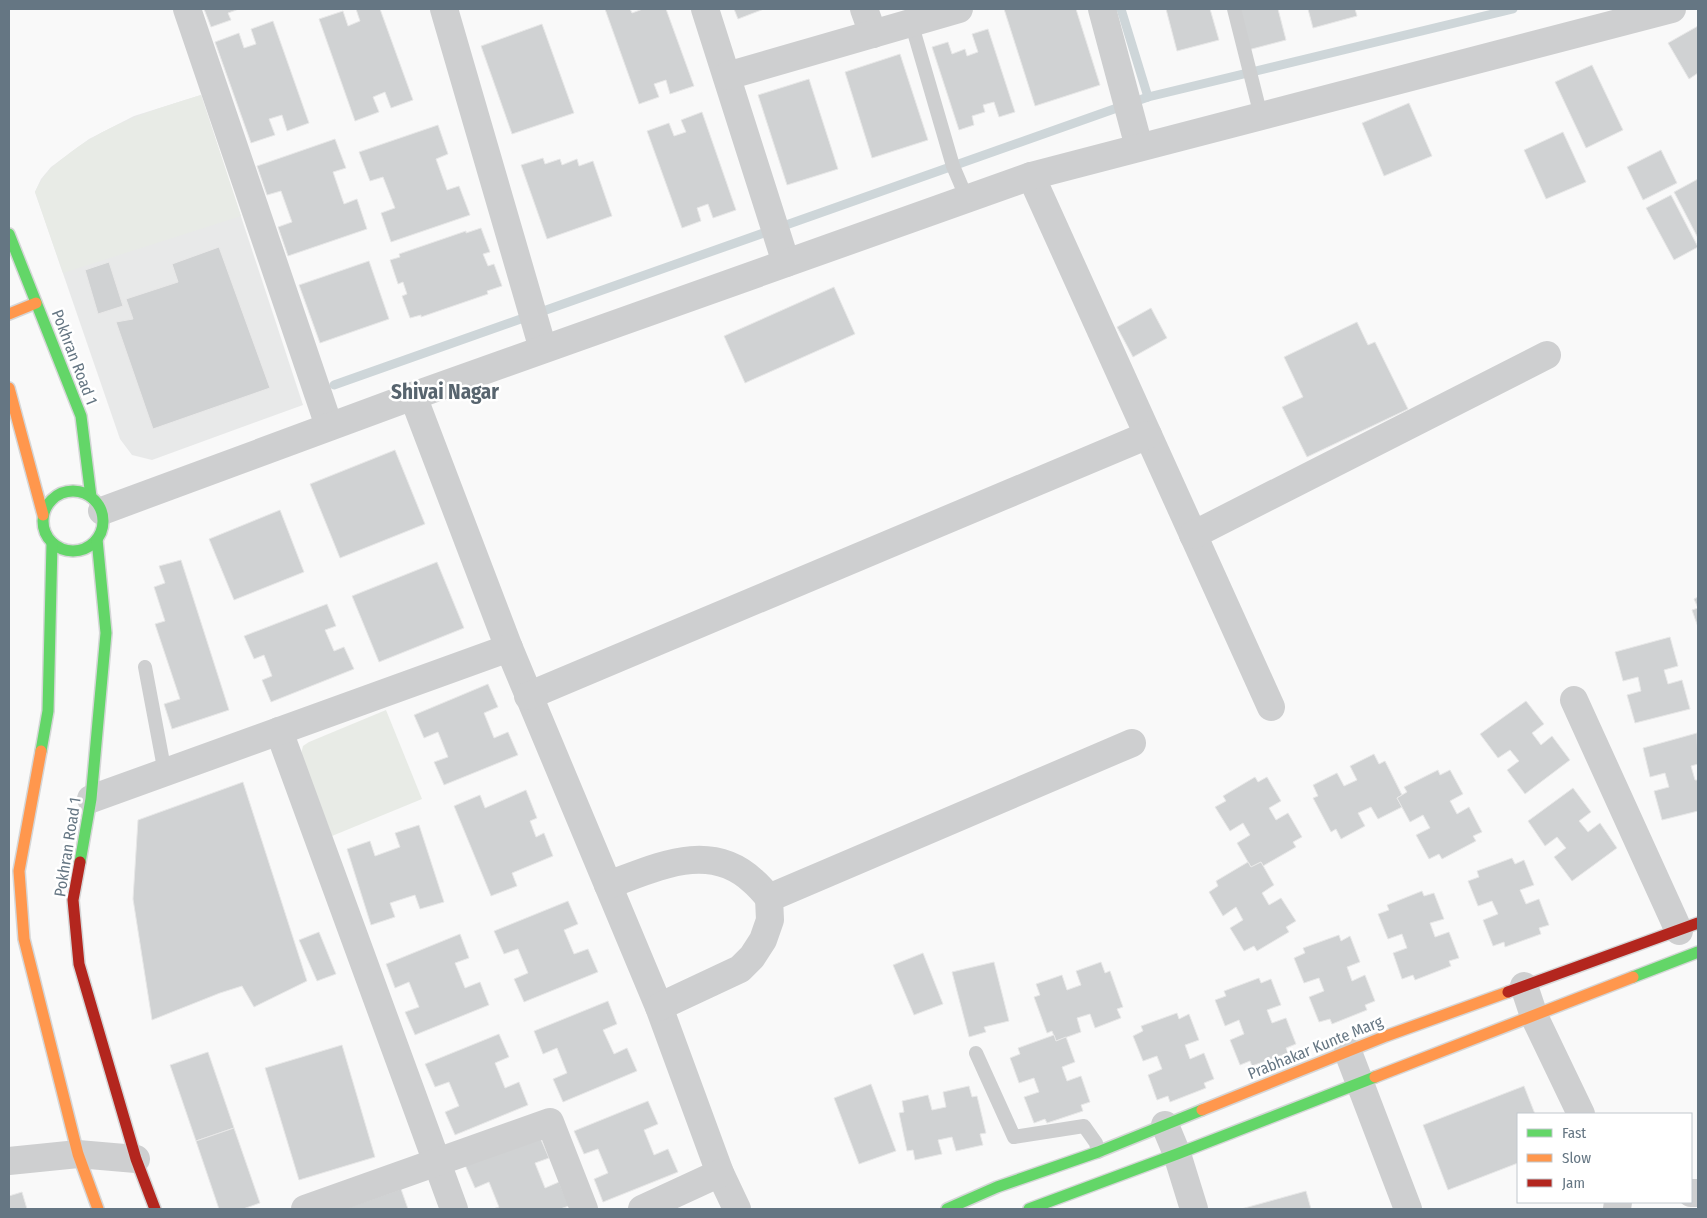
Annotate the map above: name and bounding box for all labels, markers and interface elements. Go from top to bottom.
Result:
street label: Pokhran Road 1 [48,307,101,407]
district label: Shivai Nagar [391,379,499,405]
street label: Pokhran Road 1 [50,796,85,898]
street label: Prabhakar Kunte Marg [1245,1012,1386,1083]
legend [1517,1113,1692,1203]
text: Fast [1562,1124,1586,1142]
text: Slow [1562,1149,1591,1167]
text: Jam [1562,1174,1585,1192]

